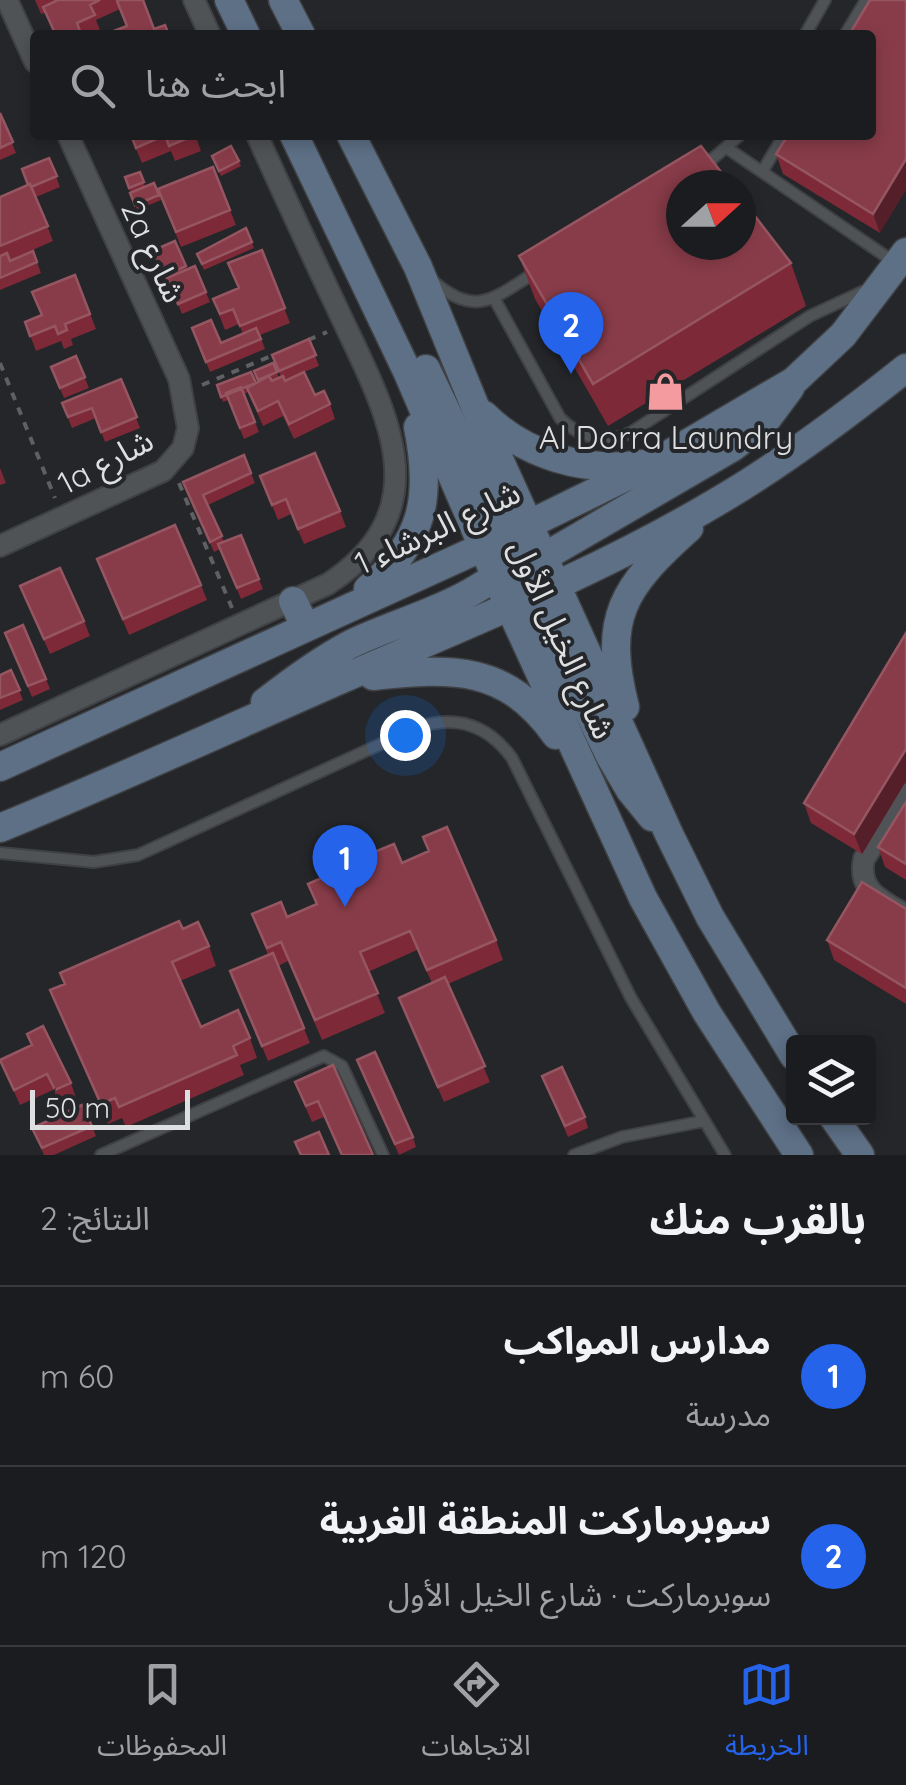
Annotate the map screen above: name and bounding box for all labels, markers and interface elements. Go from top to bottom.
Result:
search box [30,30,876,140]
icon: search [65,58,120,113]
text: ابحث هنا [145,59,286,107]
north arrow [666,170,756,260]
street label: 2a شارع [108,194,195,311]
pin: 2 [538,292,604,374]
shop icon: Al Dorra Laundry [645,371,687,413]
place label: Al Dorra Laundry [539,417,793,457]
street label: 1a شارع [50,419,162,507]
street label: شارع البرشاء 1 [348,471,528,587]
street label: شارع الخيل الأول [497,533,625,747]
your location [380,710,431,761]
pin: 1 [312,824,378,907]
map controls [786,1035,876,1125]
button: layers [786,1035,876,1125]
scale bar [30,1085,190,1130]
text: 50 m [45,1090,110,1125]
text: بالقرب منك [649,1192,866,1245]
text: النتائج: 2 [40,1198,150,1238]
text: مدارس المواكب [503,1316,771,1364]
text: 60 m [40,1356,114,1396]
text: 1 [827,1356,840,1396]
text: مدرسة [686,1394,771,1434]
text: سوبرماركت المنطقة الغربية [320,1496,771,1544]
text: 120 m [40,1536,127,1576]
text: 2 [824,1536,843,1576]
text: سوبرماركت · شارع الخيل الأول [388,1574,771,1614]
tab: المحفوظات [97,1657,227,1776]
tab: الاتجاهات [421,1657,531,1776]
tab: الخريطة [725,1657,809,1776]

